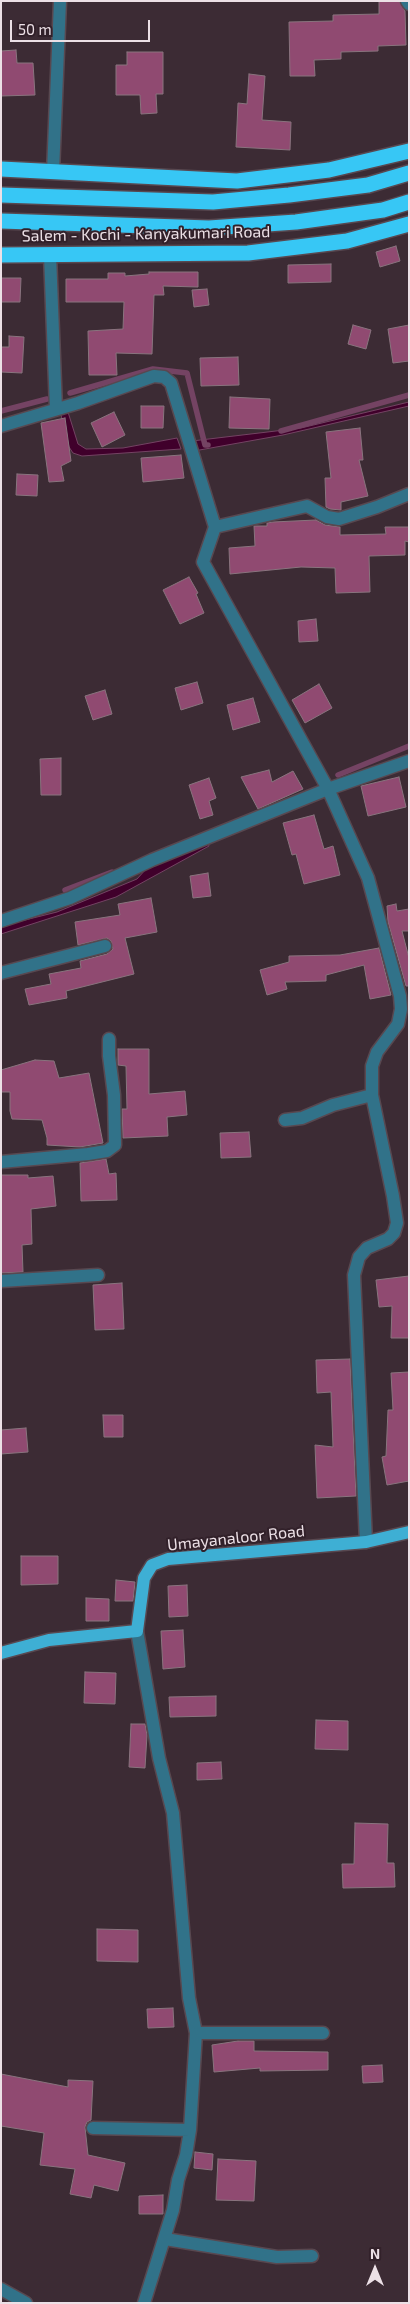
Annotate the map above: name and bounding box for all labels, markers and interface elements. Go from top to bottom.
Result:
scale bar [12,10,152,42]
text: 50 m [18,20,52,38]
street label: Salem - Kochi - Kanyakumari Road [21,222,271,246]
street label: Umayanaloor Road [166,1521,306,1555]
north arrow [350,2244,400,2294]
text: N [370,2245,380,2262]

